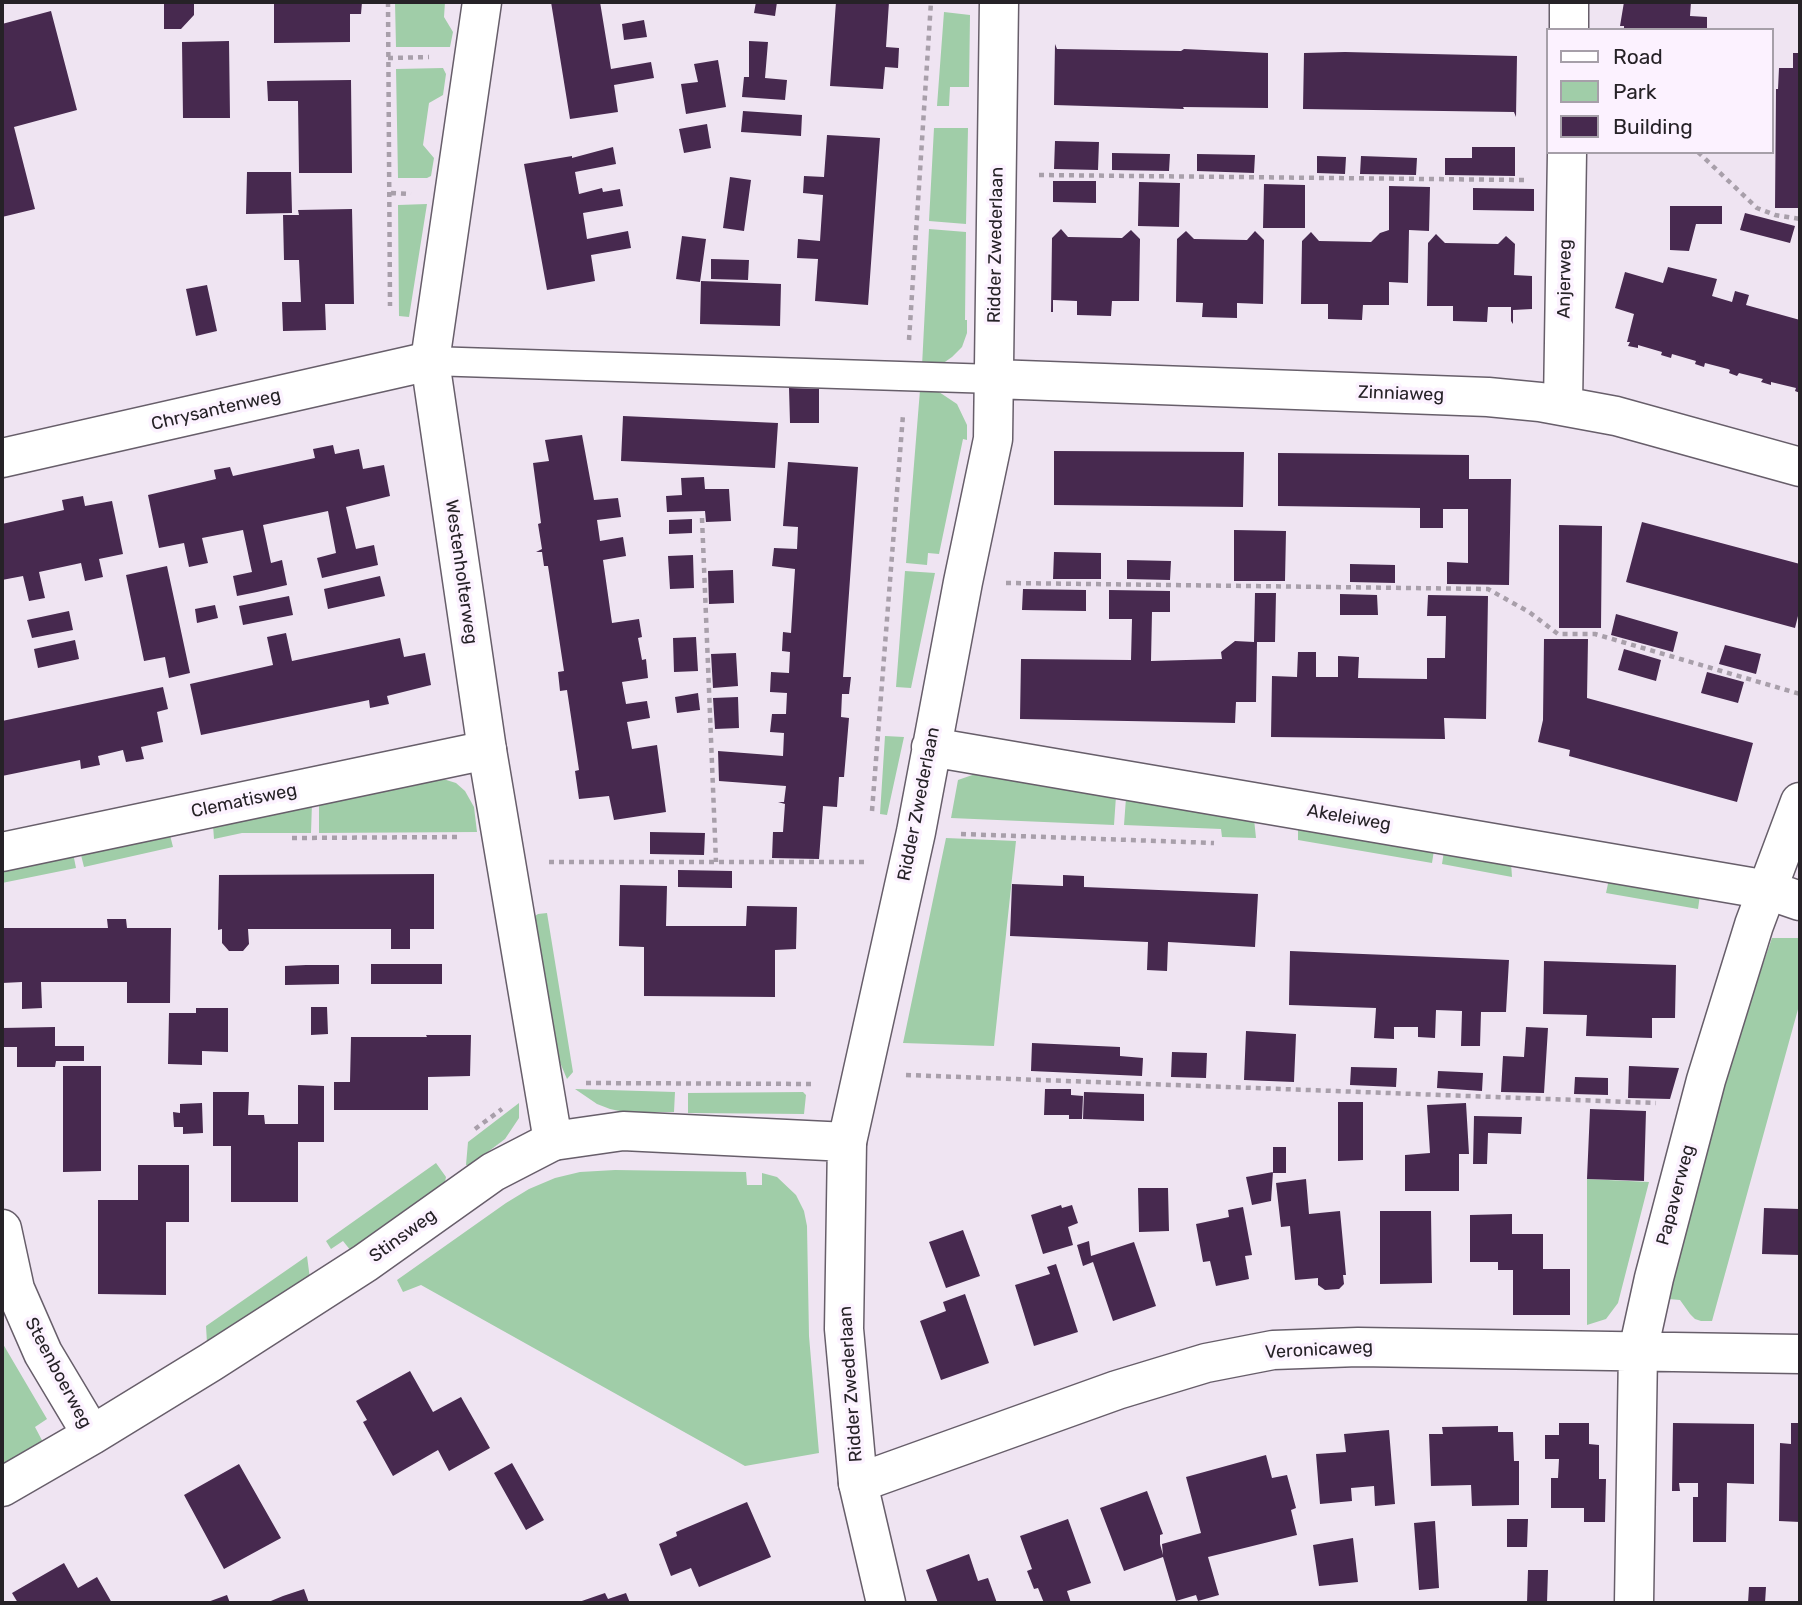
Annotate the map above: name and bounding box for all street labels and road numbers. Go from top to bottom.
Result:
street label: Ridder Zwederlaan [984,167,1008,323]
street label: Anjerweg [1554,239,1576,319]
street label: Zinniaweg [1358,382,1444,406]
street label: Chrysantenweg [149,385,283,435]
street label: Westenholterweg [440,498,482,646]
street label: Ridder Zwederlaan [893,725,945,883]
street label: Clematisweg [189,779,299,823]
street label: Akeleiweg [1305,800,1393,836]
street label: Papaverweg [1652,1142,1700,1248]
street label: Stinsweg [365,1205,441,1267]
street label: Ridder Zwederlaan [835,1305,867,1463]
street label: Steenboerweg [20,1314,96,1432]
street label: Veronicaweg [1264,1336,1374,1364]

